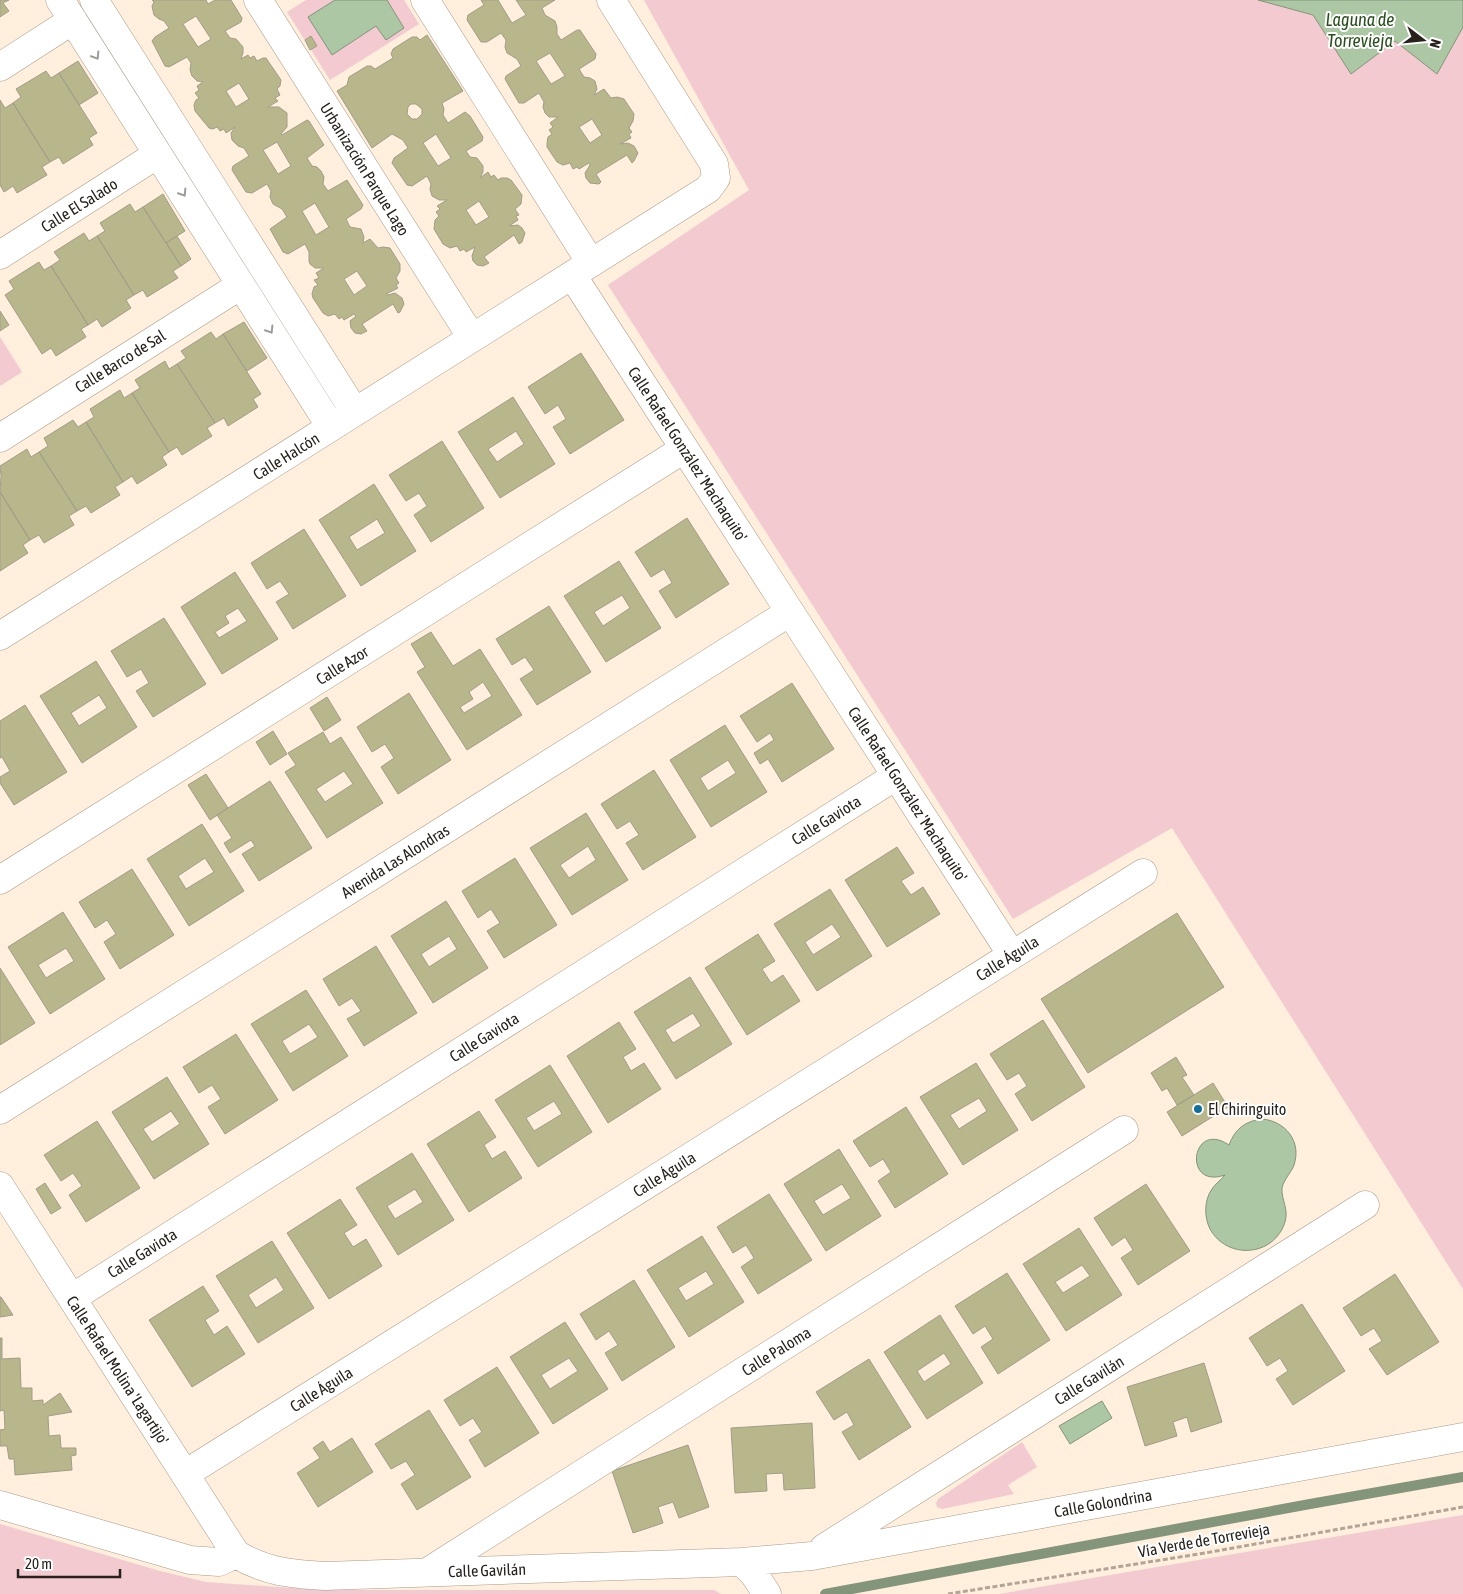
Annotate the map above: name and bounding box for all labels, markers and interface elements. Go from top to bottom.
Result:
water label: Laguna de Torrevieja [1326,9,1394,51]
north arrow [1398,15,1448,65]
text: N [1427,37,1444,50]
one-way arrow [90,50,99,60]
street label: Urbanización Parque Lago [316,99,413,239]
street label: Calle El Salado [38,174,120,236]
one-way arrow [177,188,186,197]
one-way arrow [264,325,273,334]
street label: Calle Barco de Sal [71,326,169,396]
street label: Calle Rafael González 'Machaquito' [624,363,751,546]
street label: Calle Halcón [250,429,322,483]
street label: Calle Azor [313,642,372,688]
street label: Calle Rafael González 'Machaquito' [844,703,971,886]
street label: Calle Gaviota [788,792,864,848]
street label: Avenida Las Alondras [338,820,453,901]
street label: Calle Águila [972,932,1042,985]
street label: Calle Gaviota [446,1009,522,1065]
place label: El Chiringuito [1208,1100,1286,1119]
marker: El Chiringuito [1192,1103,1204,1115]
street label: Calle Águila [629,1148,699,1201]
street label: Calle Gaviota [104,1225,180,1281]
street label: Calle Rafael Molina 'Lagartijo' [62,1292,173,1448]
street label: Calle Paloma [738,1323,814,1379]
street label: Calle Gavilán [1051,1352,1127,1408]
street label: Calle Águila [286,1363,356,1416]
street label: Calle Golondrina [1053,1486,1153,1520]
street label: Vía Verde de Torrevieja [1137,1520,1271,1561]
scale bar [18,1546,120,1578]
text: 20 m [25,1555,52,1572]
street label: Calle Gavilán [448,1560,526,1580]

